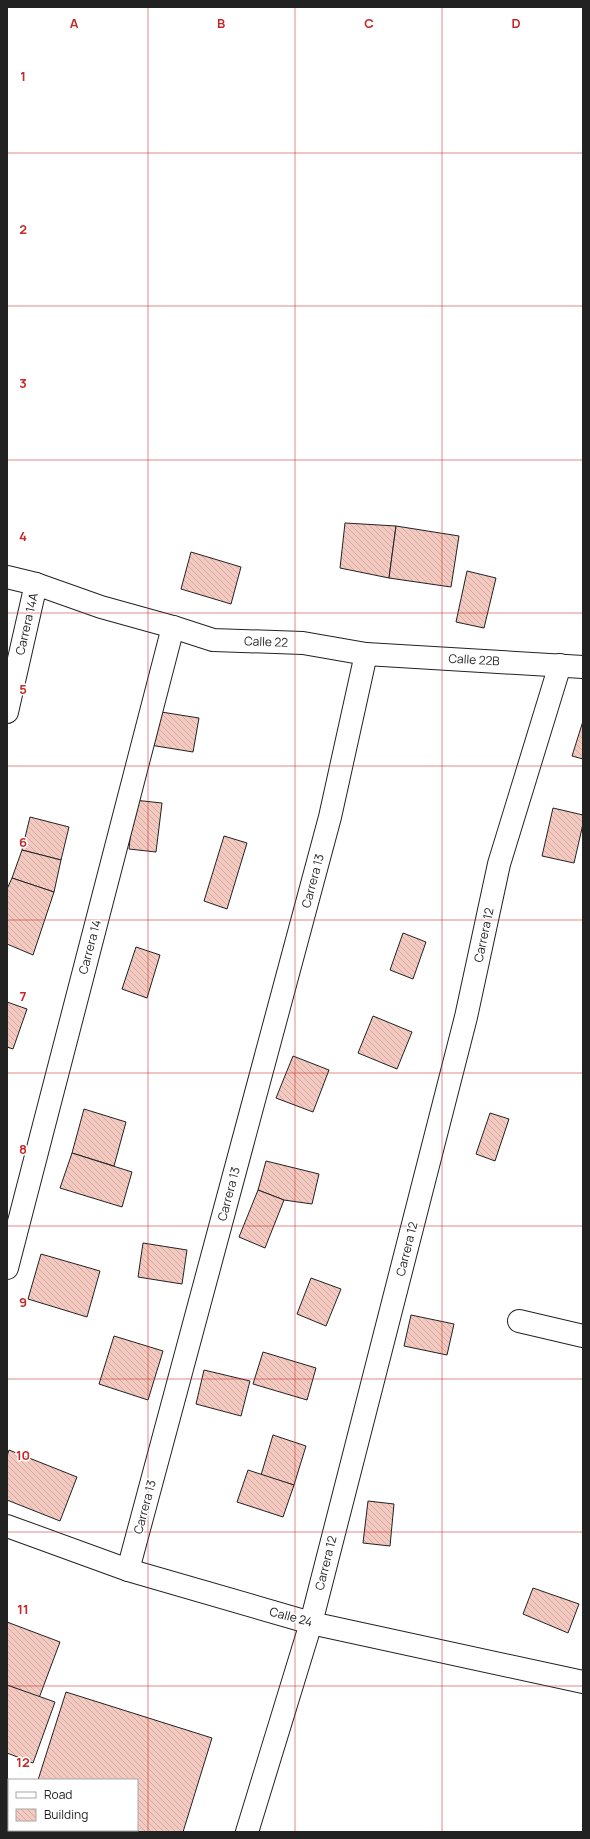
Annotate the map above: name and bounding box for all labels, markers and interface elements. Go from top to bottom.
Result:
text: A [70,14,79,32]
text: B [217,14,225,32]
text: C [364,14,374,32]
text: D [511,14,521,32]
text: 1 [20,67,26,85]
text: 2 [19,220,27,238]
text: 3 [19,374,27,392]
text: 4 [19,527,27,545]
street label: Carrera 14A [11,591,42,657]
street label: Calle 22 [244,632,288,651]
street label: Calle 22B [448,650,500,669]
text: 5 [19,680,27,698]
text: 6 [19,833,27,851]
street label: Carrera 13 [297,852,328,910]
street label: Carrera 12 [469,906,498,964]
street label: Carrera 14 [74,918,105,976]
text: 7 [20,987,27,1005]
text: 8 [19,1140,27,1158]
street label: Carrera 13 [213,1165,244,1223]
street label: Carrera 12 [392,1220,422,1278]
text: 9 [19,1293,27,1311]
text: 10 [16,1446,30,1464]
street label: Carrera 13 [129,1478,160,1536]
street label: Carrera 12 [311,1534,341,1592]
text: 11 [17,1600,29,1618]
street label: Calle 24 [268,1603,315,1630]
text: 12 [16,1753,30,1771]
legend [8,1779,138,1831]
text: Road [44,1786,72,1803]
text: Building [44,1806,88,1823]

